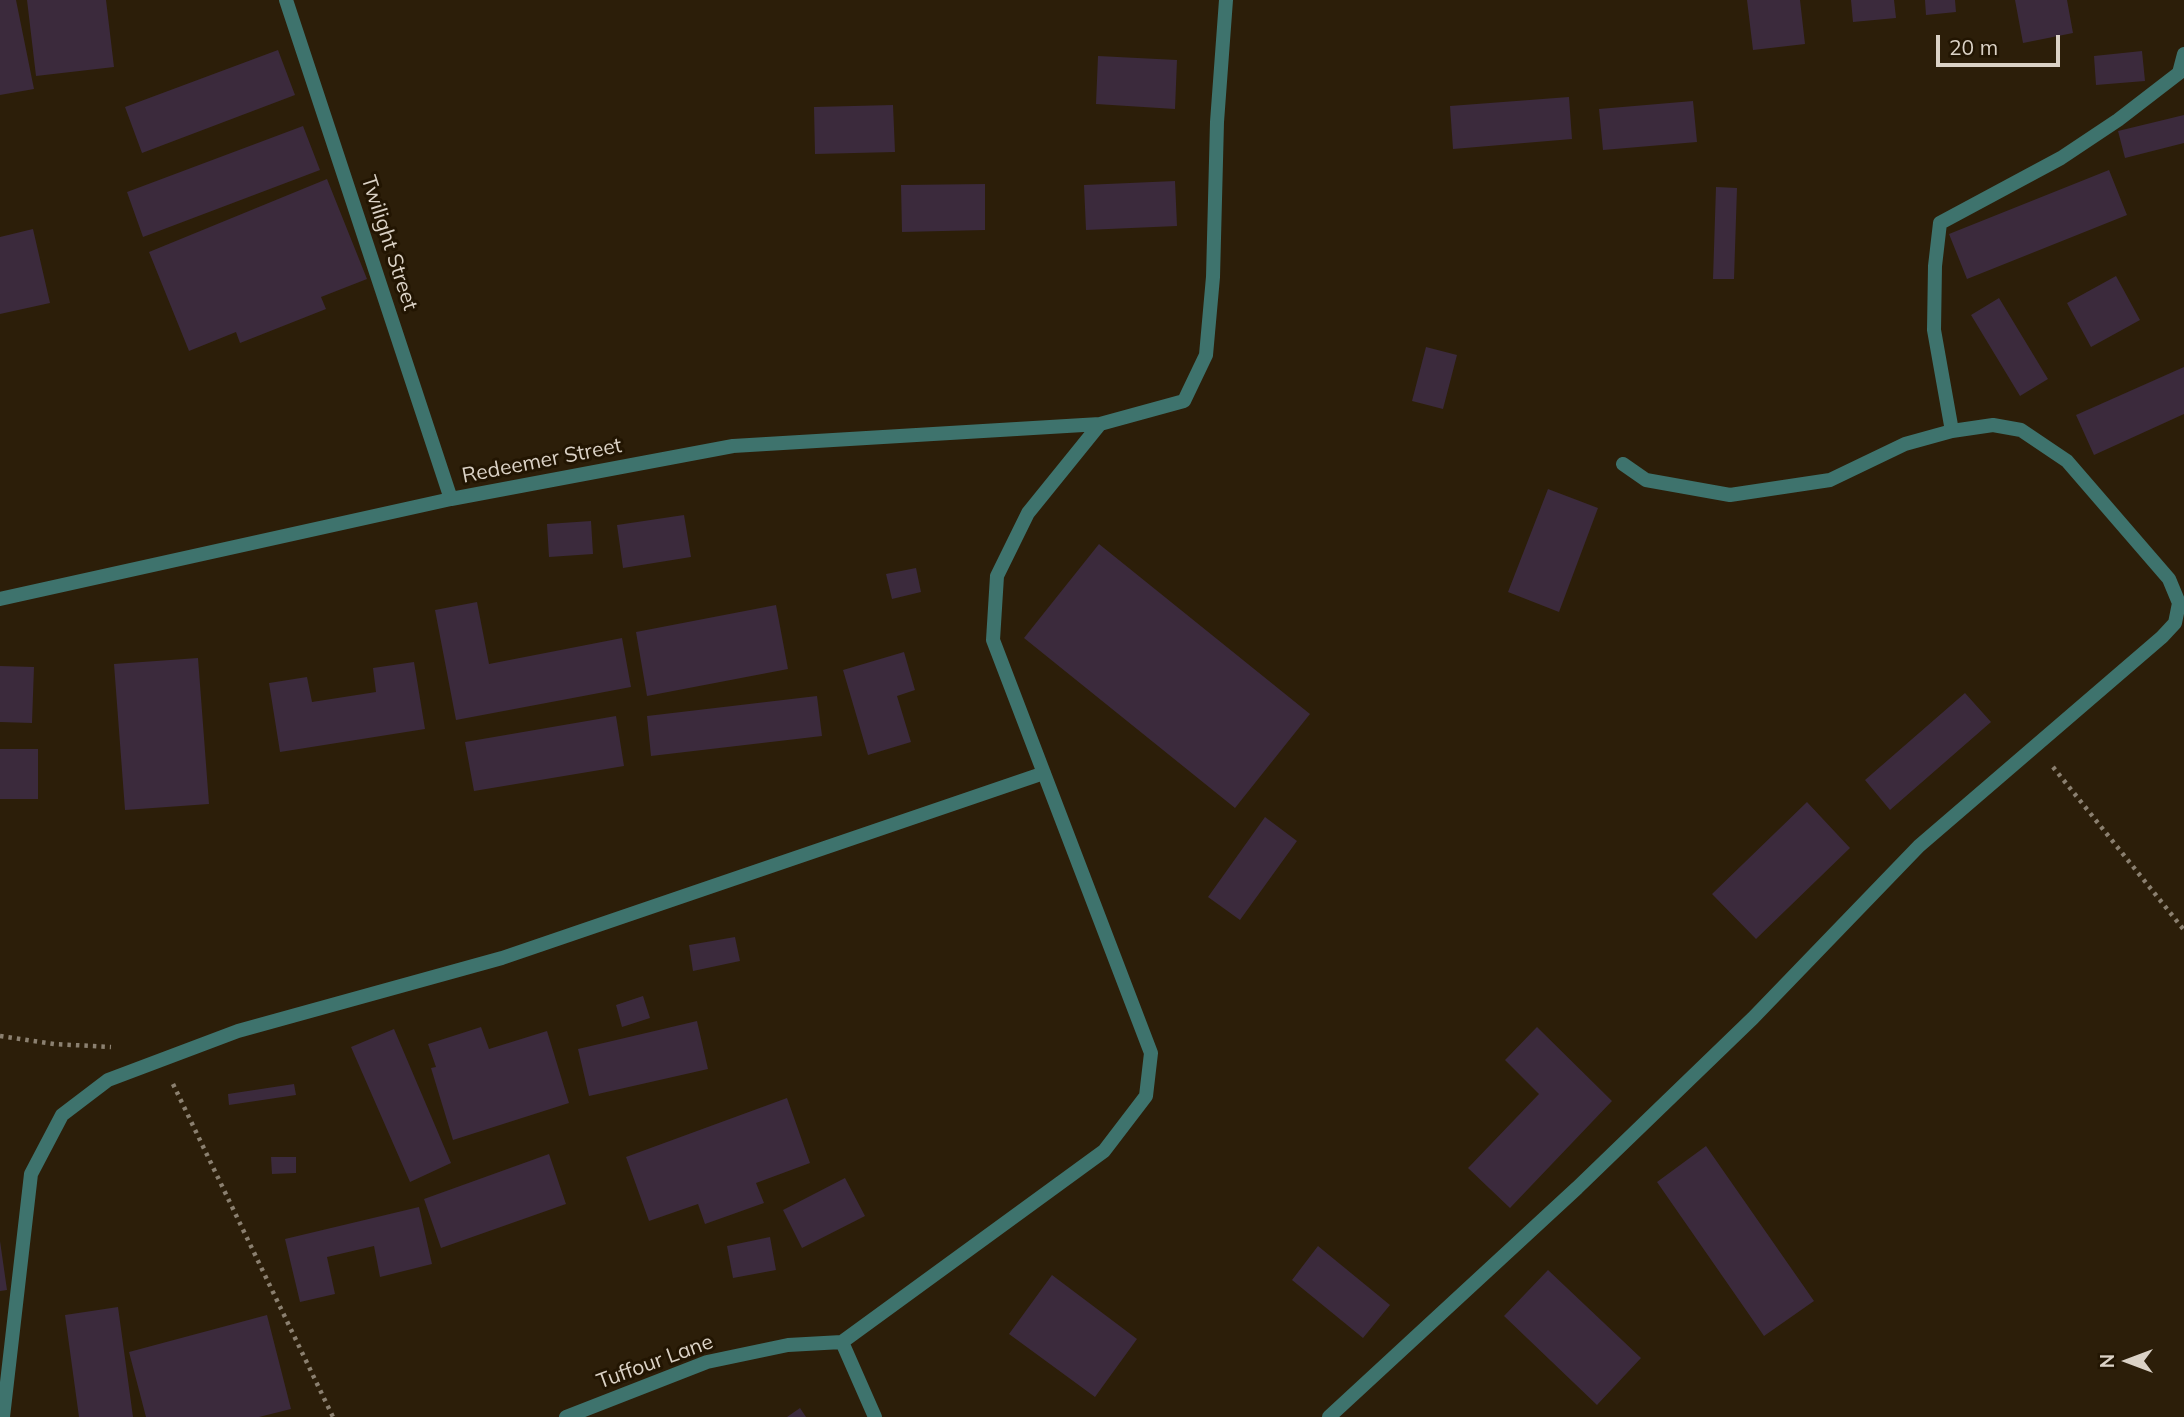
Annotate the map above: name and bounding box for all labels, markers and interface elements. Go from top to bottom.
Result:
scale bar [1939,21,2063,65]
text: 20 m [1949,34,1998,60]
street label: Twilight Street [355,172,423,314]
street label: Redeemer Street [460,433,624,489]
north arrow [2093,1326,2163,1396]
street label: Tuffour Lane [593,1329,717,1395]
text: N [2095,1354,2119,1368]

